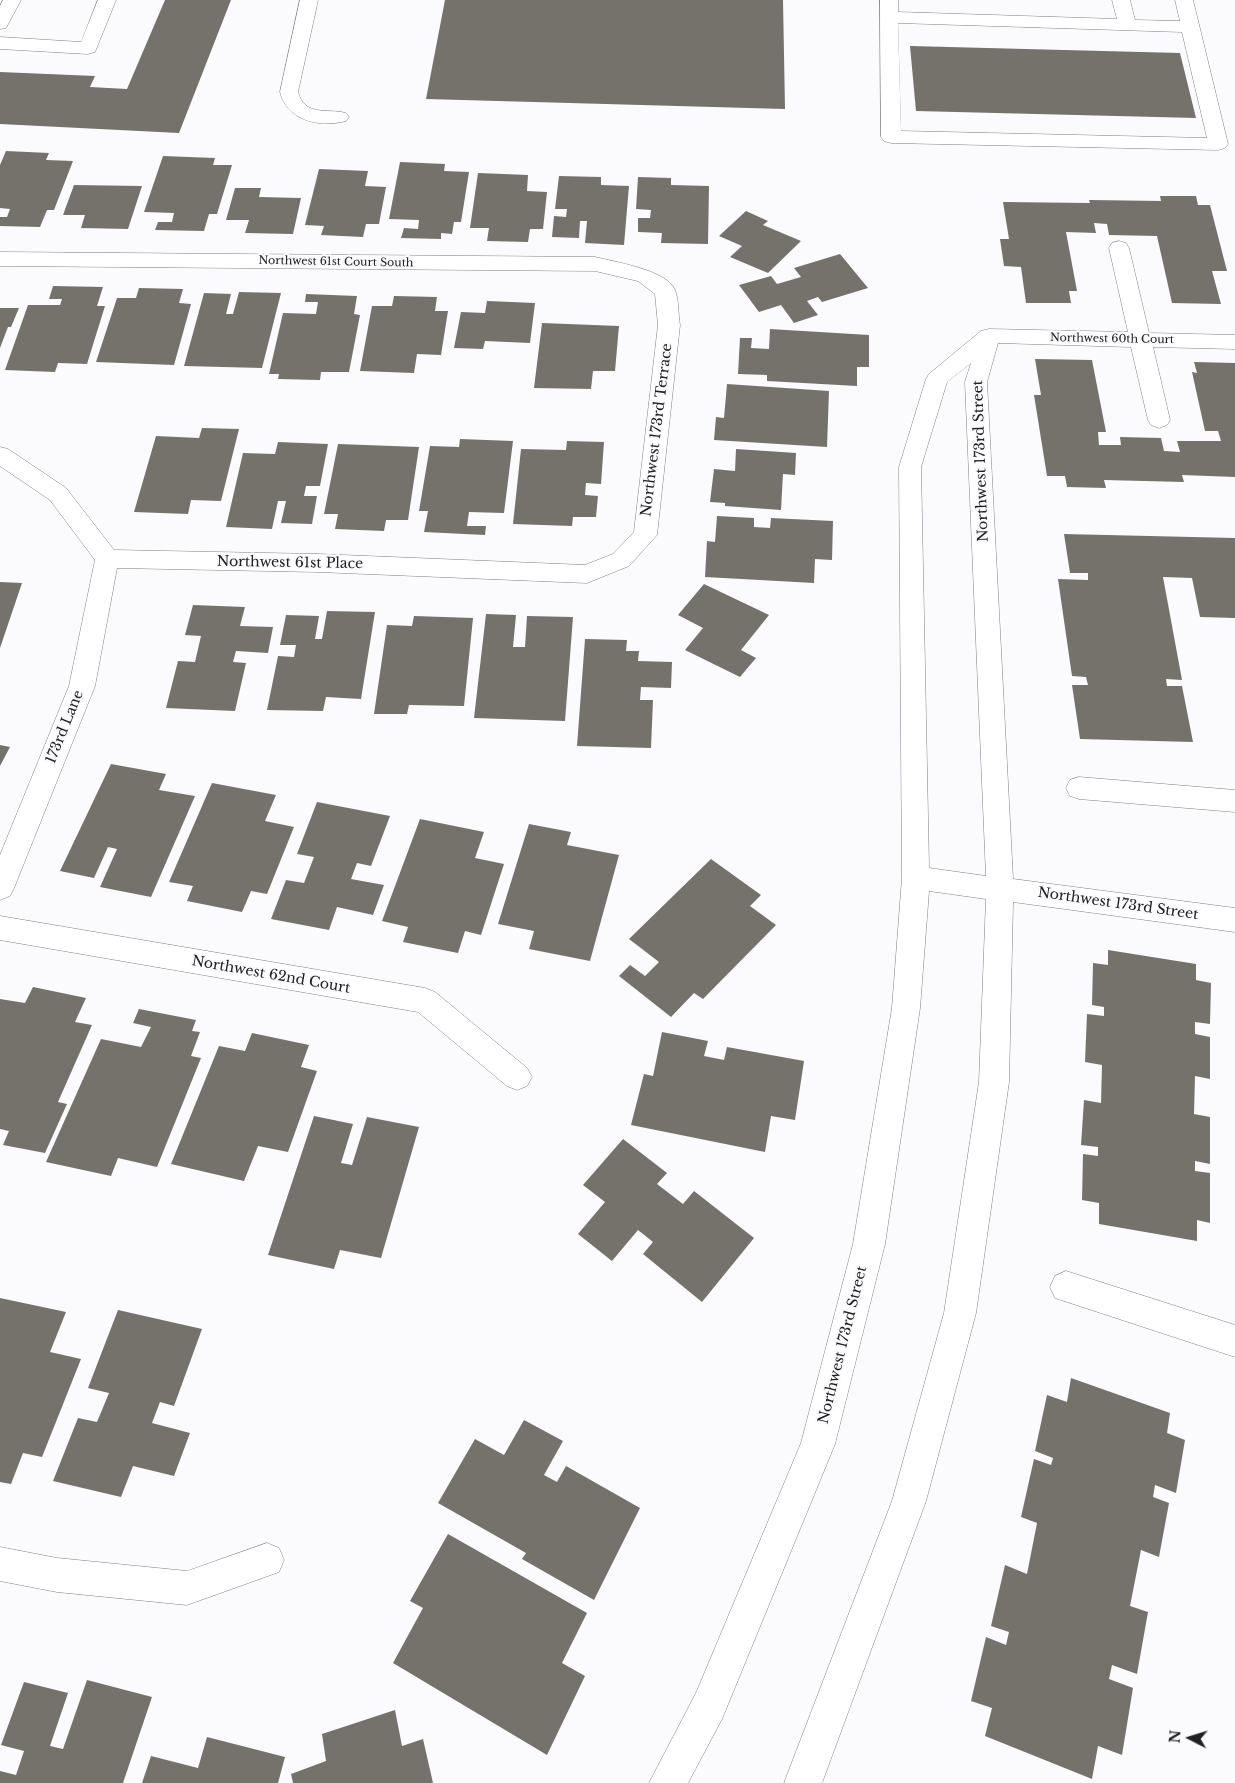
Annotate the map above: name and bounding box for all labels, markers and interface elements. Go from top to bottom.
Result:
street label: Northwest 61st Court South [258,254,414,270]
street label: Northwest 60th Court [1050,331,1174,347]
street label: Northwest 173rd Terrace [638,342,676,518]
street label: Northwest 173rd Street [970,380,992,542]
street label: Northwest 61st Place [217,553,363,573]
street label: 173rd Lane [43,688,87,766]
street label: Northwest 173rd Street [1037,884,1199,924]
street label: Northwest 62nd Court [190,953,352,997]
street label: Northwest 173rd Street [815,1264,871,1426]
north arrow [1165,1713,1215,1763]
text: N [1166,1729,1185,1744]

